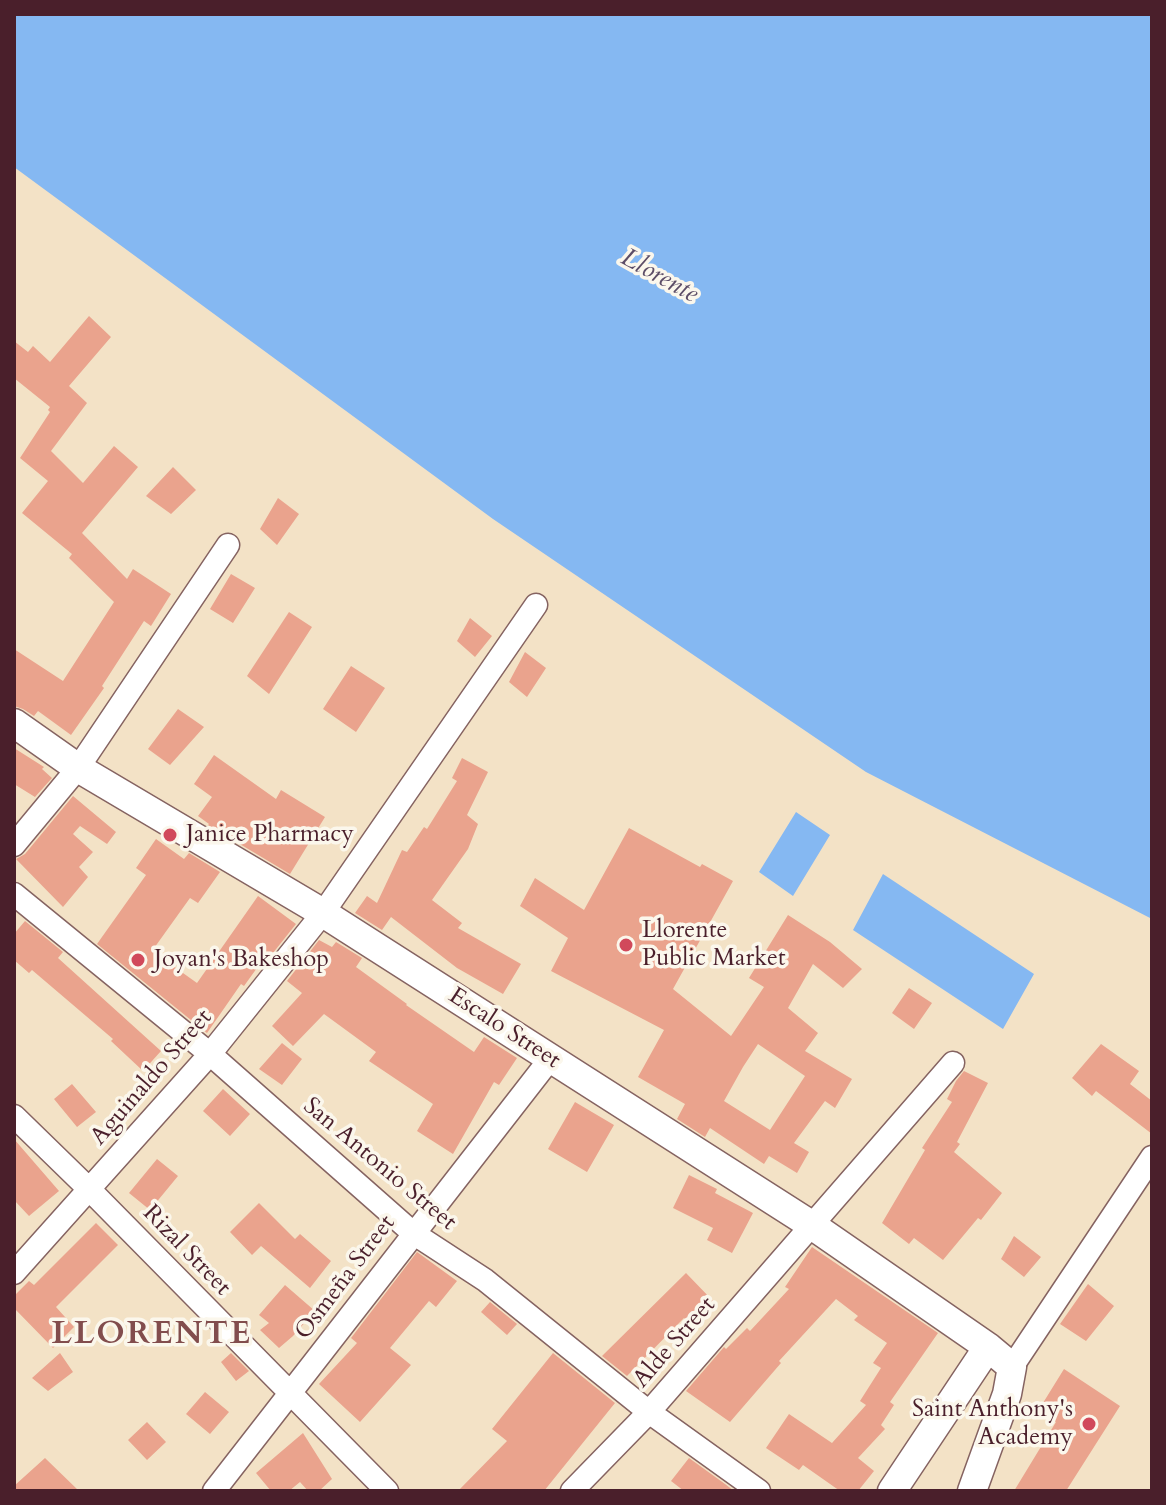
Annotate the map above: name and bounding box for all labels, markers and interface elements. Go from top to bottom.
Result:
water label: Llorente [615,243,703,311]
place label: Janice Pharmacy [186,821,354,849]
marker: Janice Pharmacy [161,826,179,844]
place label: Llorente Public Market [642,917,786,973]
marker: Llorente Public Market [617,936,635,954]
place label: Joyan's Bakeshop [154,946,329,974]
marker: Joyan's Bakeshop [129,951,147,969]
street label: Escalo Street [443,982,565,1076]
street label: Aguinaldo Street [85,1004,219,1152]
street label: San Antonio Street [296,1092,462,1238]
street label: Rizal Street [136,1200,236,1302]
street label: Osmeña Street [290,1210,402,1346]
street label: Alde Street [628,1292,722,1394]
district label: LLORENTE [52,1317,252,1355]
place label: Saint Anthony's Academy [912,1396,1073,1452]
marker: Saint Anthony's Academy [1080,1415,1098,1433]

